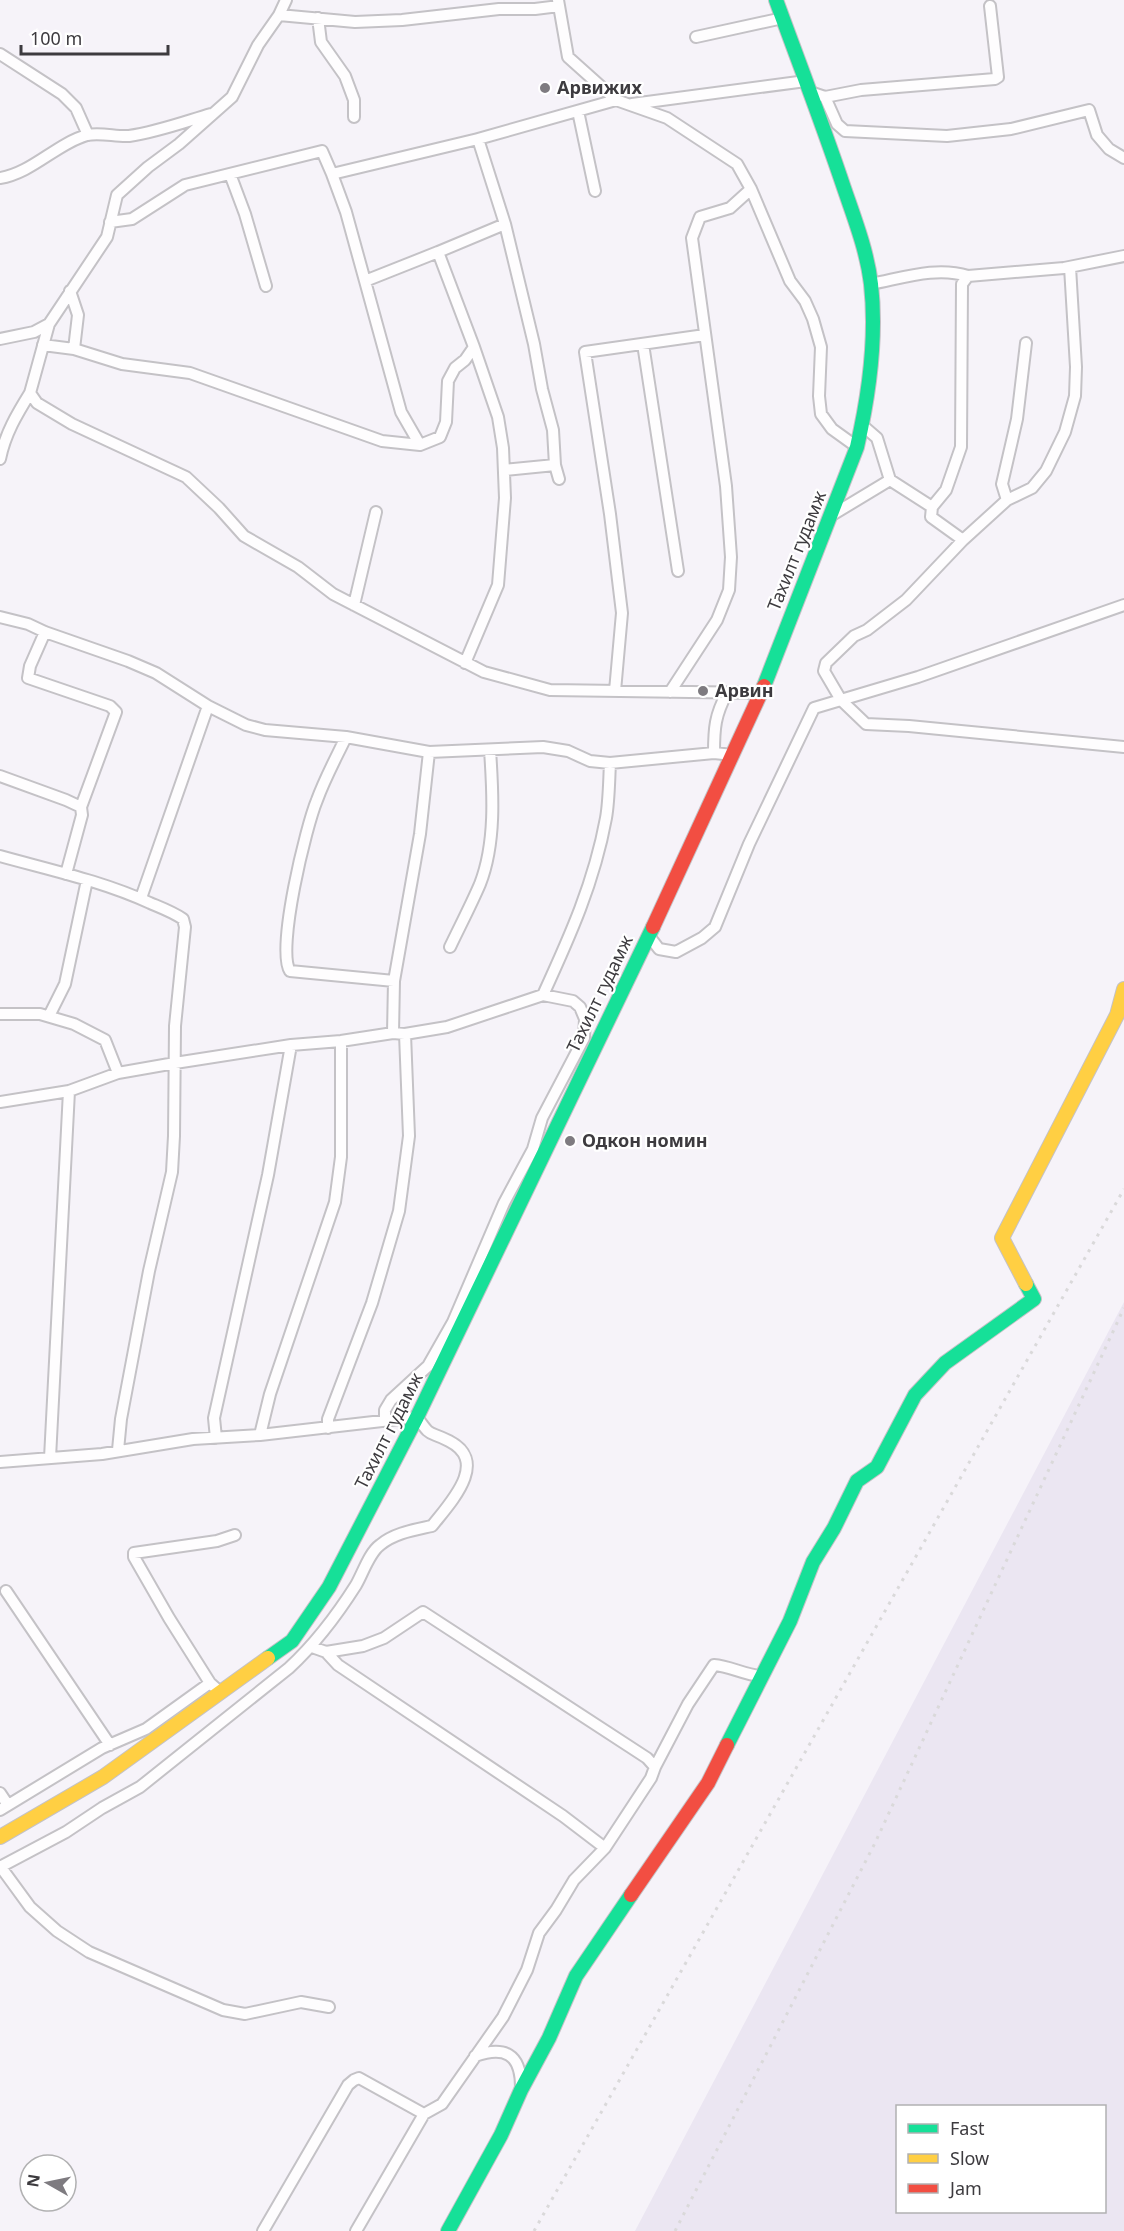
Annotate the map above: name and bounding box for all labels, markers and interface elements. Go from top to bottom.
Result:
scale bar [21,18,168,56]
text: 100 m [30,26,82,50]
place label: Арвижих [557,75,642,99]
marker: Арвижих [538,81,552,95]
street label: Тахилт гудамж [761,487,831,614]
place label: Арвин [715,678,774,702]
marker: Арвин [696,684,710,698]
street label: Тахилт гудамж [560,931,638,1056]
place label: Одкон номин [582,1128,708,1152]
marker: Одкон номин [563,1134,577,1148]
street label: Тахилт гудамж [348,1368,428,1493]
legend [896,2105,1106,2213]
text: Fast [950,2116,985,2140]
text: Slow [950,2146,989,2170]
north arrow [18,2153,78,2213]
text: N [21,2173,45,2189]
text: Jam [948,2176,982,2200]

